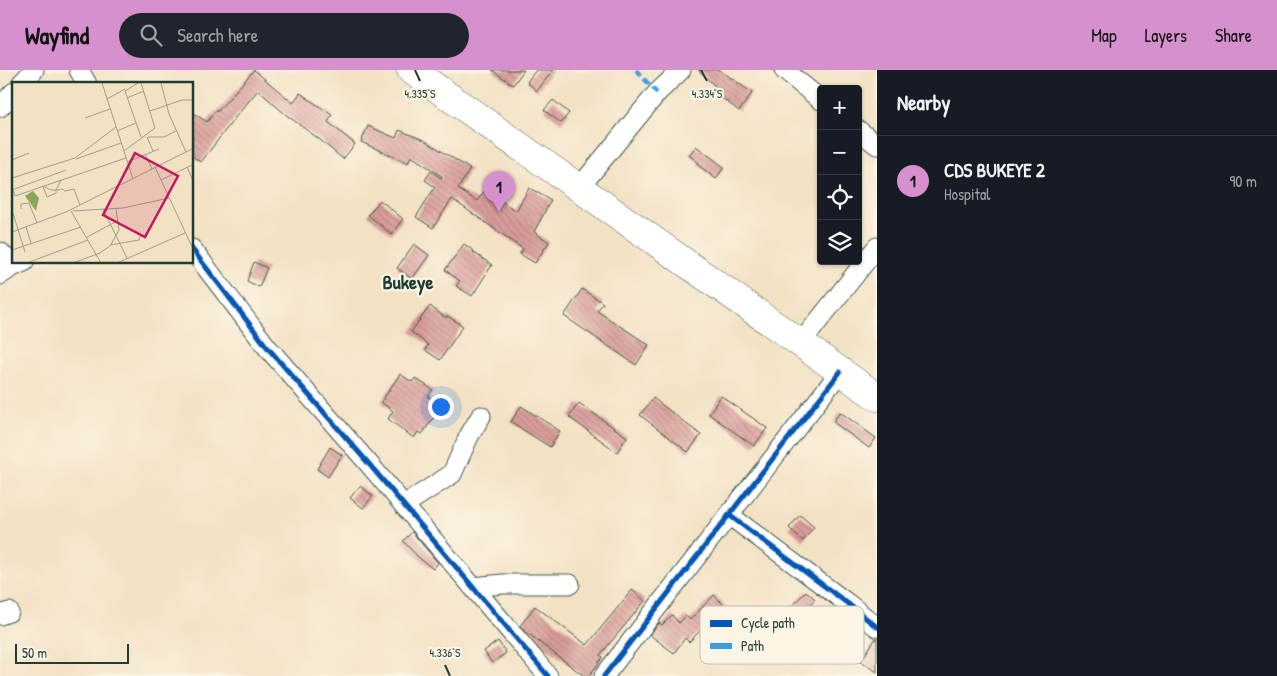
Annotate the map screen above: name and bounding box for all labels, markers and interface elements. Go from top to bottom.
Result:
search box [119,13,469,58]
text: Wayfind [25,19,89,51]
icon: search [137,21,165,49]
text: Search here [177,22,258,48]
text: Map [1091,23,1117,48]
text: Layers [1145,23,1187,48]
text: Share [1215,23,1252,48]
inset map [12,82,194,264]
text: 4.335°S [404,85,436,102]
text: 4.334°S [692,85,723,102]
map controls [817,85,862,265]
button: + [817,85,862,130]
text: Nearby [897,88,950,117]
button: − [817,130,862,175]
text: CDS BUKEYE 2 [944,157,1045,183]
text: 1 [910,170,916,192]
text: 90 m [1229,170,1257,192]
pin: 1 [483,171,515,212]
button: locate [817,175,862,220]
text: Hospital [944,183,991,205]
button: layers [817,220,862,265]
district label: Bukeye [383,268,433,296]
your location [428,394,454,420]
legend [700,606,864,664]
text: Cycle path [741,613,795,633]
text: Path [741,636,764,655]
scale bar [15,641,129,664]
text: 50 m [22,643,47,662]
text: 4.336°S [430,644,461,661]

